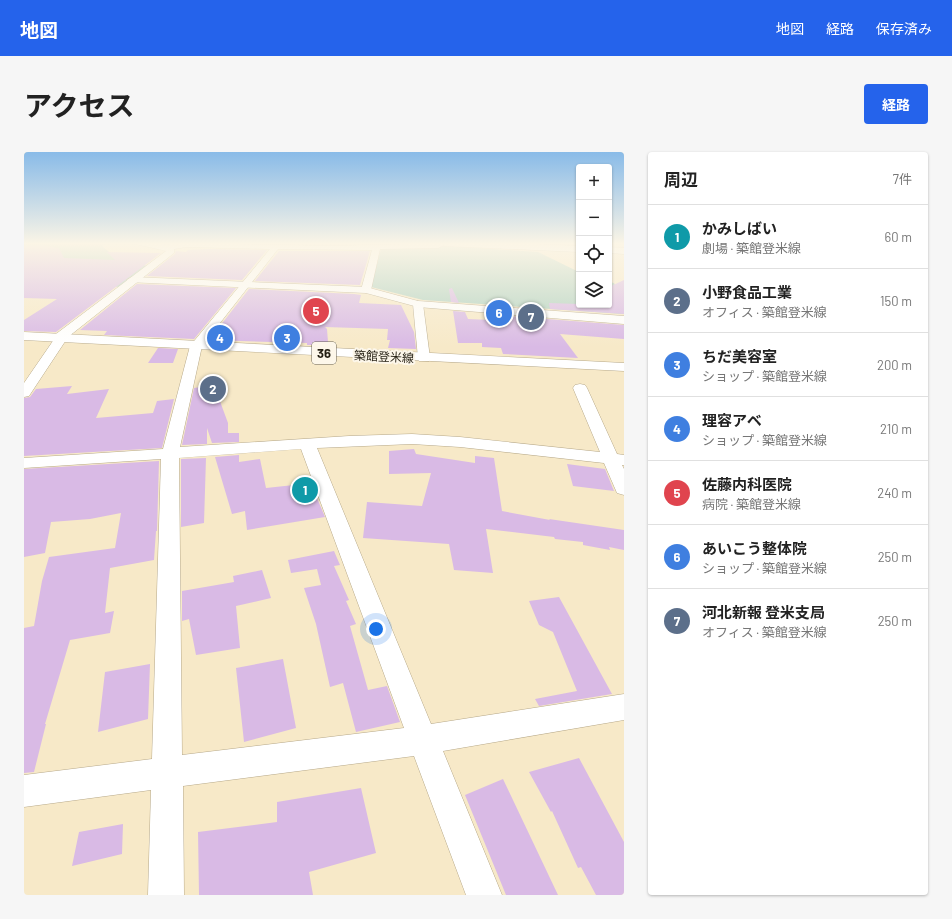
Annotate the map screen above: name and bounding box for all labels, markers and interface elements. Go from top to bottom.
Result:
text: 地図 [20,18,58,41]
text: 地図 [776,20,804,37]
text: 経路 [826,20,854,37]
text: 保存済み [876,20,932,37]
button: 経路 [864,84,928,124]
text: アクセス [24,88,135,122]
map controls [576,164,612,308]
button: + [576,164,612,200]
text: 周辺 [664,169,698,189]
text: 7件 [893,171,912,187]
button: − [576,200,612,236]
text: かみしばい [702,219,777,237]
text: 1 [675,229,679,245]
text: 60 m [885,229,912,245]
button: locate [576,236,612,272]
text: 劇場 · 築館登米線 [702,240,801,256]
button: layers [576,272,612,308]
text: 小野食品工業 [702,283,792,301]
text: 2 [673,293,681,309]
text: 150 m [880,293,912,309]
pin: 5 [303,296,329,326]
pin: 6 [486,298,512,328]
pin: 7 [518,302,544,332]
text: オフィス · 築館登米線 [702,304,827,320]
pin: 4 [207,323,233,353]
pin: 3 [274,323,300,353]
road number: 36 [312,342,336,364]
street label: 築館登米線 [354,347,414,365]
text: ちだ美容室 [702,347,777,365]
text: 3 [673,357,681,373]
text: 200 m [877,357,912,373]
text: ショップ · 築館登米線 [702,368,827,384]
pin: 2 [200,374,226,404]
text: 理容アベ [702,411,762,429]
text: 4 [673,421,681,437]
text: 210 m [880,421,912,437]
text: ショップ · 築館登米線 [702,432,827,448]
pin: 1 [292,475,318,505]
text: 佐藤内科医院 [702,475,792,493]
text: 5 [673,485,681,501]
text: 240 m [877,485,912,501]
text: 病院 · 築館登米線 [702,496,801,512]
text: あいこう整体院 [702,539,807,557]
text: 6 [674,549,680,565]
text: 250 m [878,549,912,565]
text: ショップ · 築館登米線 [702,560,827,576]
text: 河北新報 登米支局 [702,603,825,621]
text: 7 [674,613,680,629]
text: 250 m [878,613,912,629]
your location [366,619,386,639]
text: オフィス · 築館登米線 [702,624,827,640]

